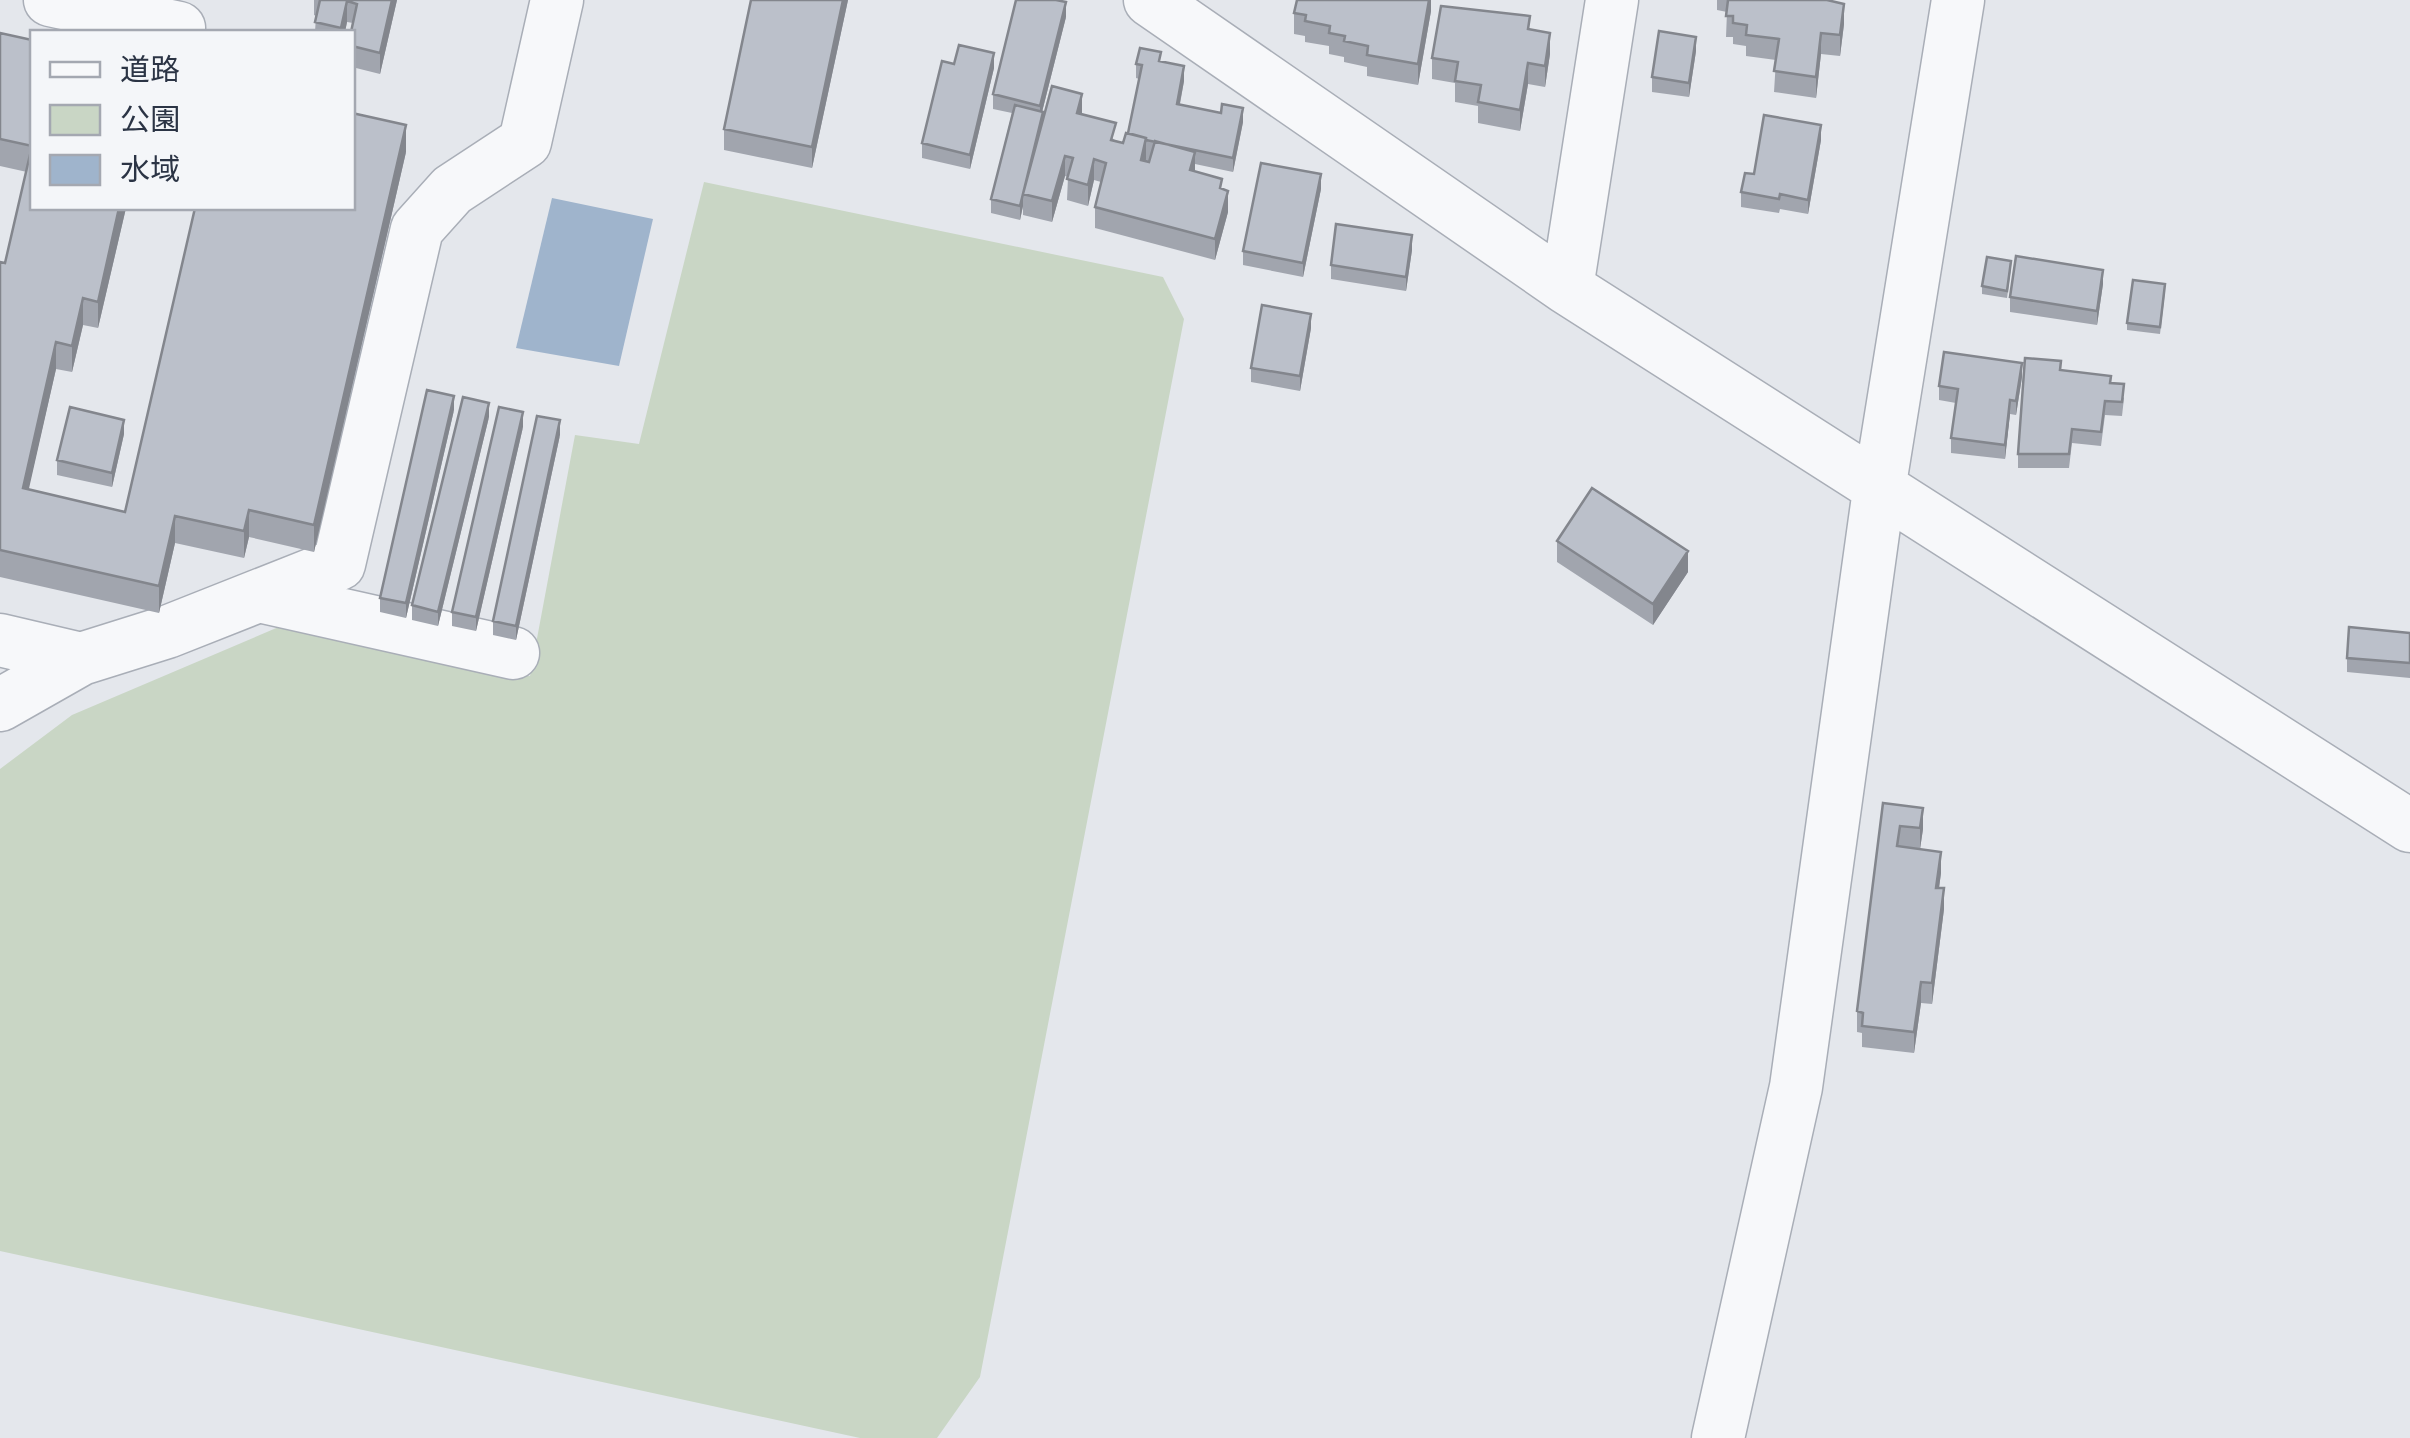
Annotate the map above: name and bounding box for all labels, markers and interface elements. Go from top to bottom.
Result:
legend [30,30,355,210]
text: 道路 [120,51,180,88]
text: 公園 [120,101,180,138]
text: 水域 [120,151,180,188]

